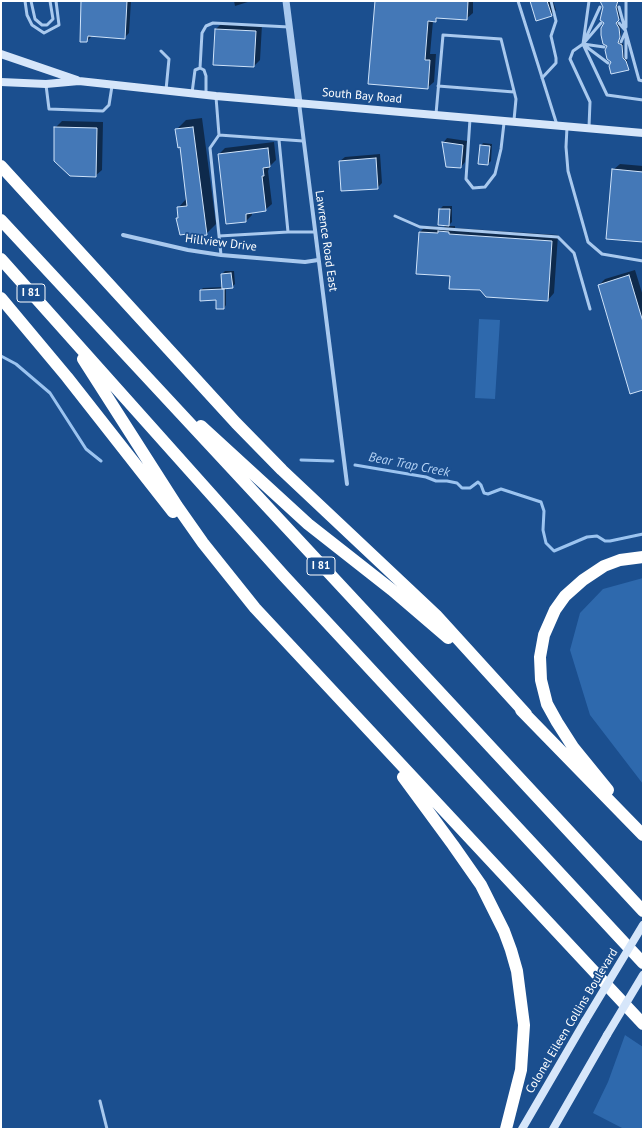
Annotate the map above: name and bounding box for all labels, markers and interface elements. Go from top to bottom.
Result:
street label: South Bay Road [321,85,403,107]
street label: Lawrence Road East [312,189,340,293]
street label: Hillview Drive [184,231,258,255]
road number: I 81 [17,284,45,302]
water label: Bear Trap Creek [367,449,451,481]
road number: I 81 [307,557,335,575]
street label: Colonel Eileen Collins Boulevard [523,946,621,1096]

